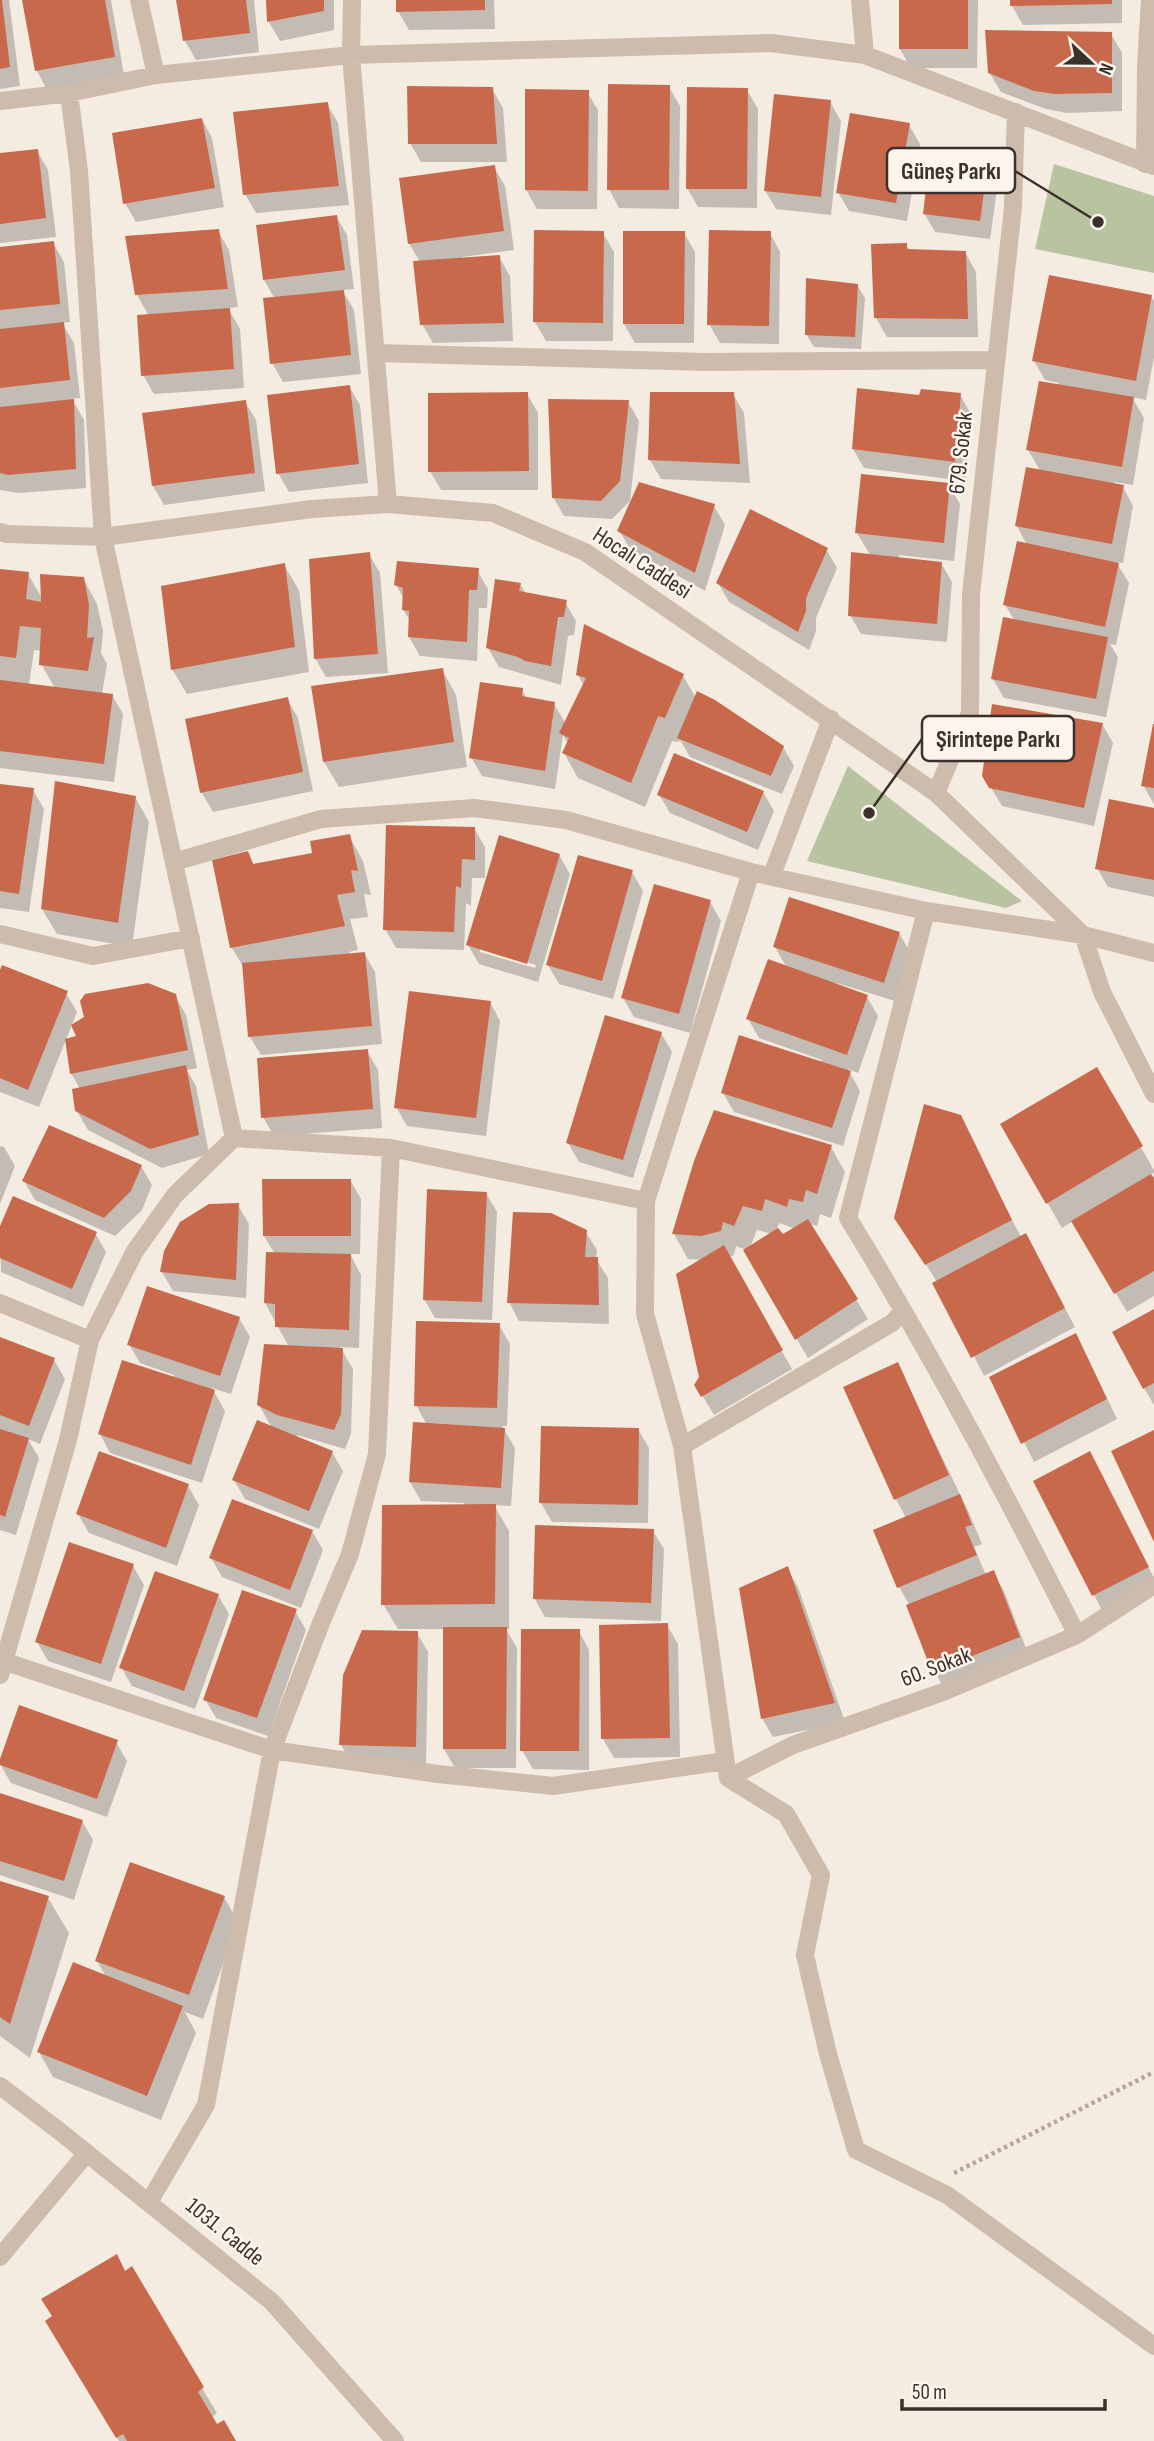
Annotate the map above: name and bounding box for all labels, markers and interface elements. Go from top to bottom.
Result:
north arrow [1056,28,1126,98]
text: N [1093,60,1118,78]
callout: Güneş Parkı [887,148,1015,193]
text: Güneş Parkı [901,157,1001,186]
street label: 679. Sokak [943,410,979,496]
street label: Hocalı Caddesi [588,521,696,605]
callout: Şirintepe Parkı [922,716,1074,761]
text: Şirintepe Parkı [936,725,1060,754]
street label: 60. Sokak [897,1641,975,1693]
street label: 1031. Cadde [180,2192,270,2272]
scale bar [902,2368,1105,2412]
text: 50 m [912,2380,947,2405]

